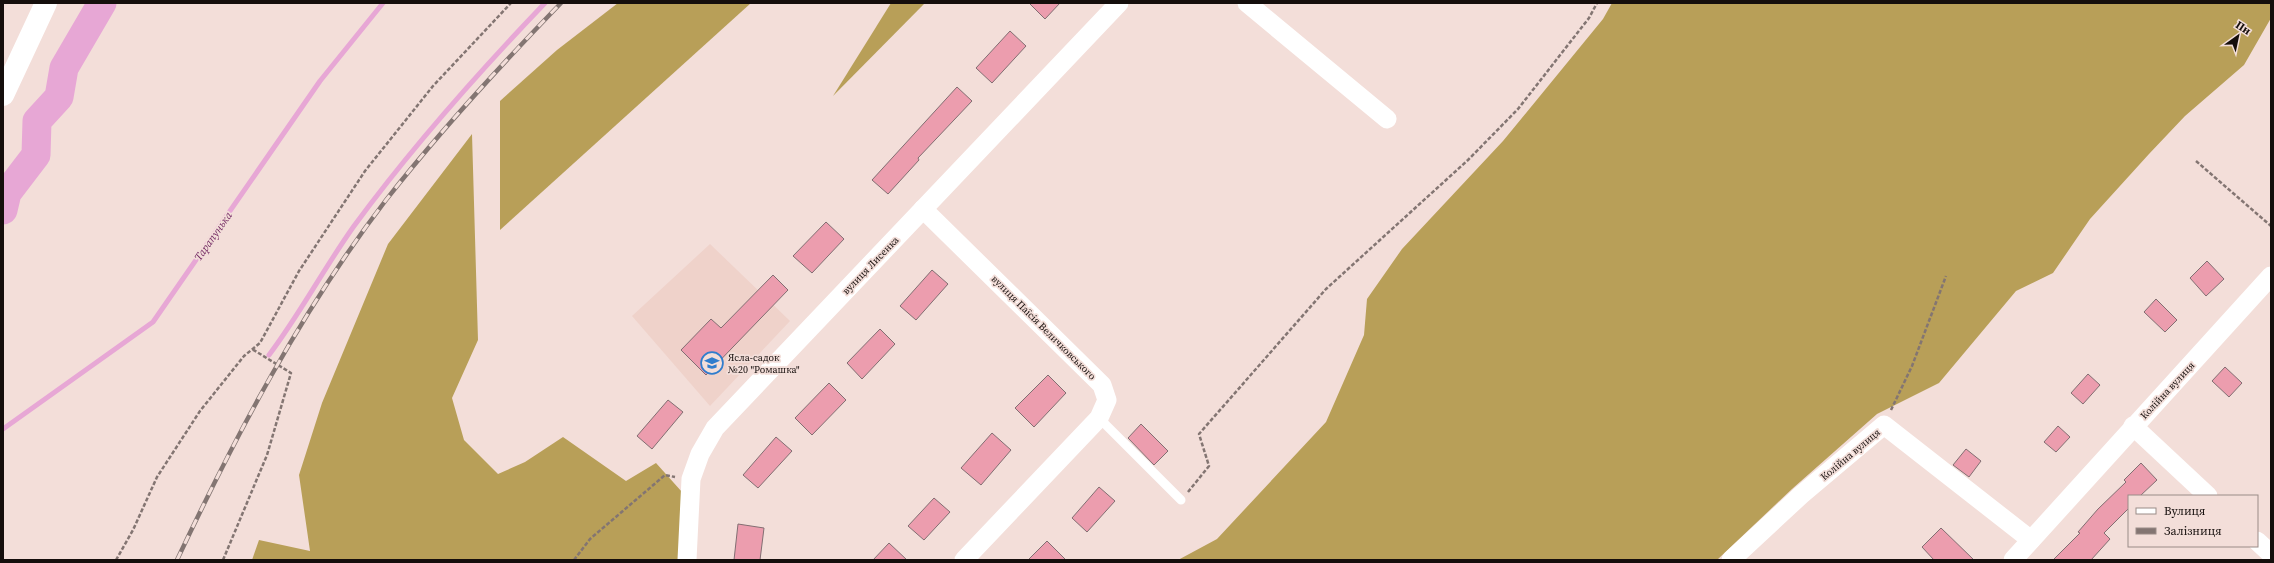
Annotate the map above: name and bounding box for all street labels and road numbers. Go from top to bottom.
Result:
street label: вулиця Лисенка [839,233,902,297]
street label: вулиця Паїсія Величковського [989,272,1099,383]
street label: Колійна вулиця [2137,359,2197,422]
street label: Колійна вулиця [1818,426,1883,483]

